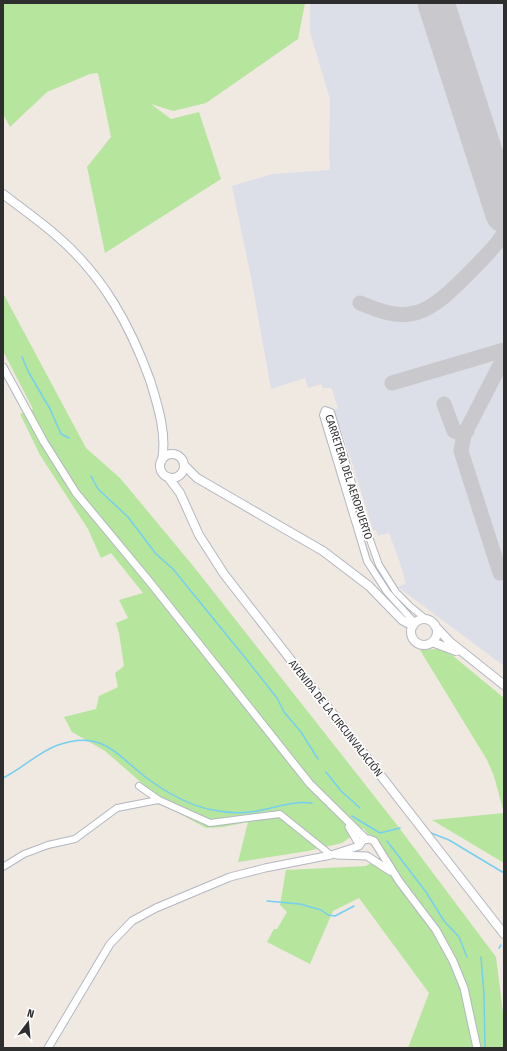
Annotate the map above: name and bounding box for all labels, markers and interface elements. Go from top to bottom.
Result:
street label: CARRETERA DEL AEROPUERTO [322,413,375,541]
street label: AVENIDA DE LA CIRCUNVALACIÓN [286,657,386,779]
north arrow [8,1003,48,1043]
text: N [26,1007,36,1021]

